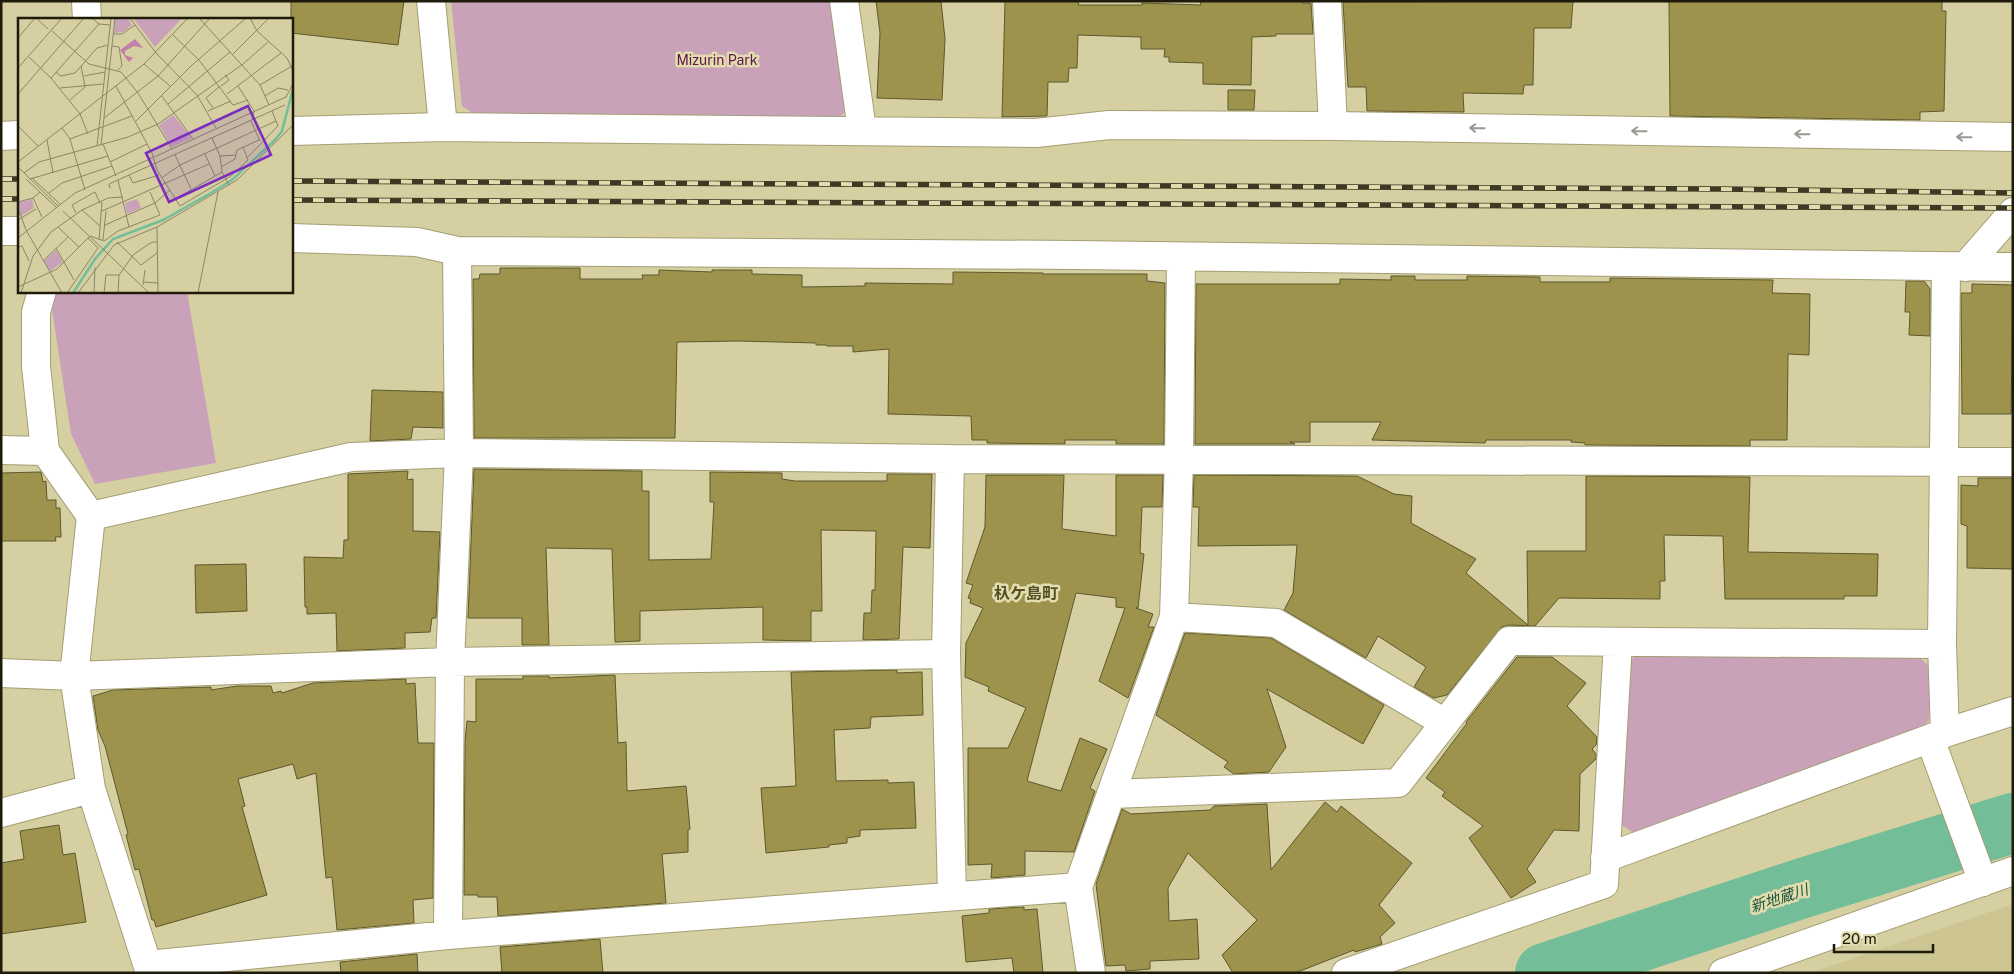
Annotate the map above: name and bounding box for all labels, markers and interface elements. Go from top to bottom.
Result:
inset map [18,18,292,292]
park label: Mizurin Park [676,52,758,68]
one-way arrow [1469,123,1485,133]
one-way arrow [1631,126,1648,136]
one-way arrow [1794,129,1810,139]
one-way arrow [1956,132,1972,141]
district label: 杁ケ島町 [994,584,1058,603]
water label: 新地蔵川 [1748,880,1812,915]
scale bar [1834,922,1933,954]
text: 20 m [1842,930,1877,947]

